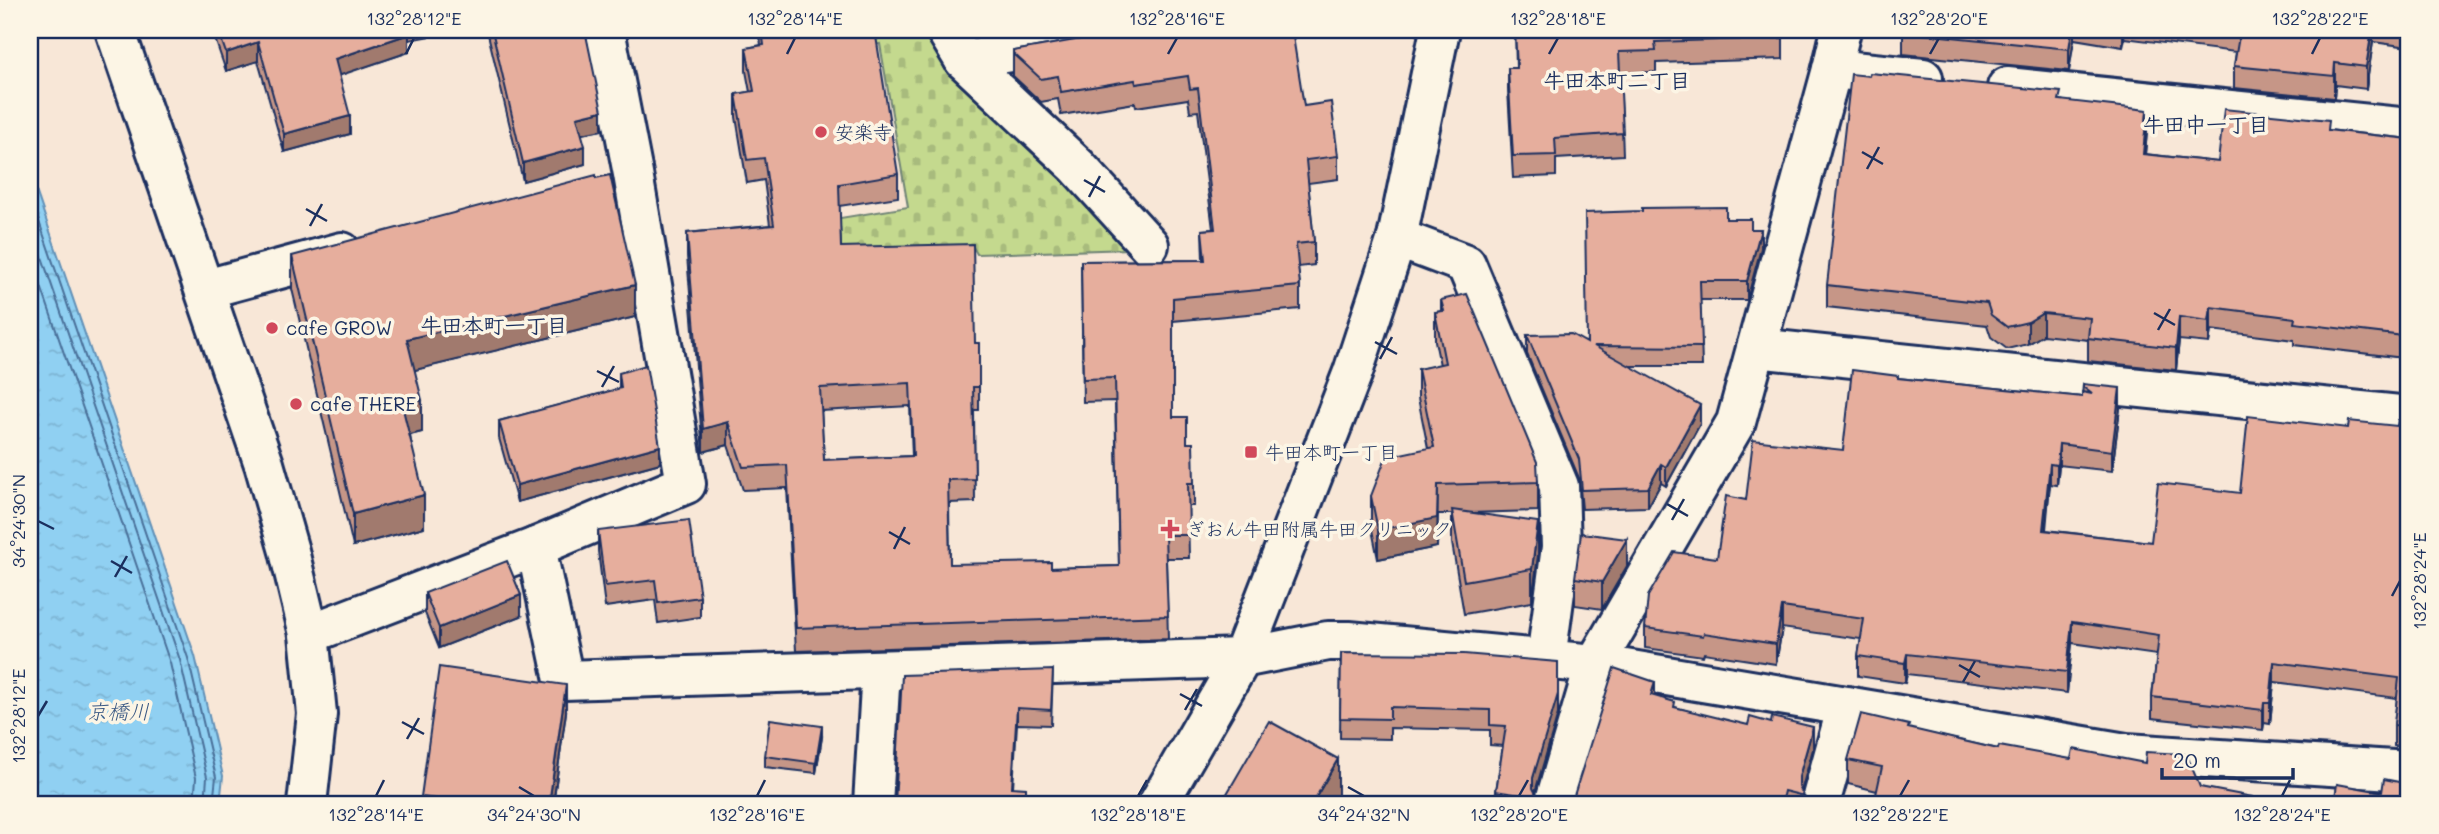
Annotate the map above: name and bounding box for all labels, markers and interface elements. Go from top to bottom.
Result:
text: 132°28'12"E [366,6,462,30]
text: 132°28'14"E [747,6,843,30]
text: 132°28'16"E [1129,6,1225,30]
text: 132°28'18"E [1510,6,1606,30]
text: 132°28'20"E [1890,6,1988,30]
text: 132°28'22"E [2271,6,2369,30]
district label: 牛田本町二丁目 [1544,66,1691,93]
district label: 牛田中一丁目 [2143,110,2269,137]
place label: 安楽寺 [835,119,892,144]
marker: 安楽寺 [813,124,829,140]
district label: 牛田本町一丁目 [421,311,568,338]
place label: cafe GROW [286,315,392,340]
marker: cafe GROW [264,320,280,336]
place label: cafe THERE [310,391,416,416]
marker: cafe THERE [288,396,304,412]
place label: 牛田本町一丁目 [1265,439,1398,464]
marker: 牛田本町一丁目 [1243,444,1259,460]
text: 34°24'30"N [6,474,30,568]
place label: ぎおん牛田附属牛田クリニック [1186,516,1452,541]
marker: ぎおん牛田附属牛田クリニック [1160,519,1180,539]
text: 132°28'24"E [2407,532,2431,630]
text: 132°28'12"E [6,668,30,764]
water label: 京橋川 [87,697,150,724]
scale bar [2162,736,2294,780]
text: 20 m [2173,746,2221,773]
text: 132°28'14"E [328,802,424,826]
text: 34°24'30"N [487,802,581,826]
text: 132°28'16"E [709,802,805,826]
text: 132°28'18"E [1090,802,1186,826]
text: 34°24'32"N [1318,802,1410,826]
text: 132°28'20"E [1470,802,1568,826]
text: 132°28'22"E [1851,802,1949,826]
text: 132°28'24"E [2233,802,2331,826]

